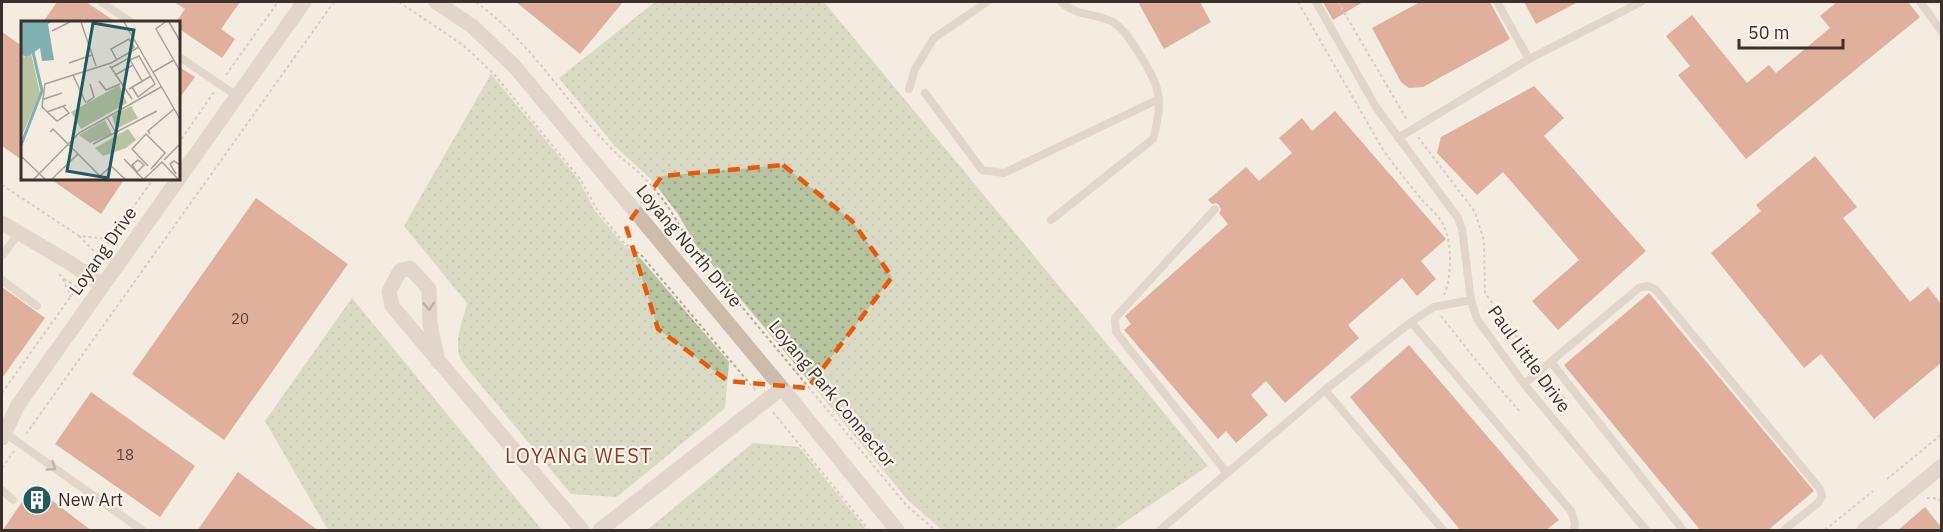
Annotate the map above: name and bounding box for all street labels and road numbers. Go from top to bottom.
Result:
street label: Loyang North Drive [631,180,748,312]
street label: Loyang Drive [64,202,142,299]
street label: Paul Little Drive [1483,301,1576,417]
street label: Loyang Park Connector [764,315,901,472]

